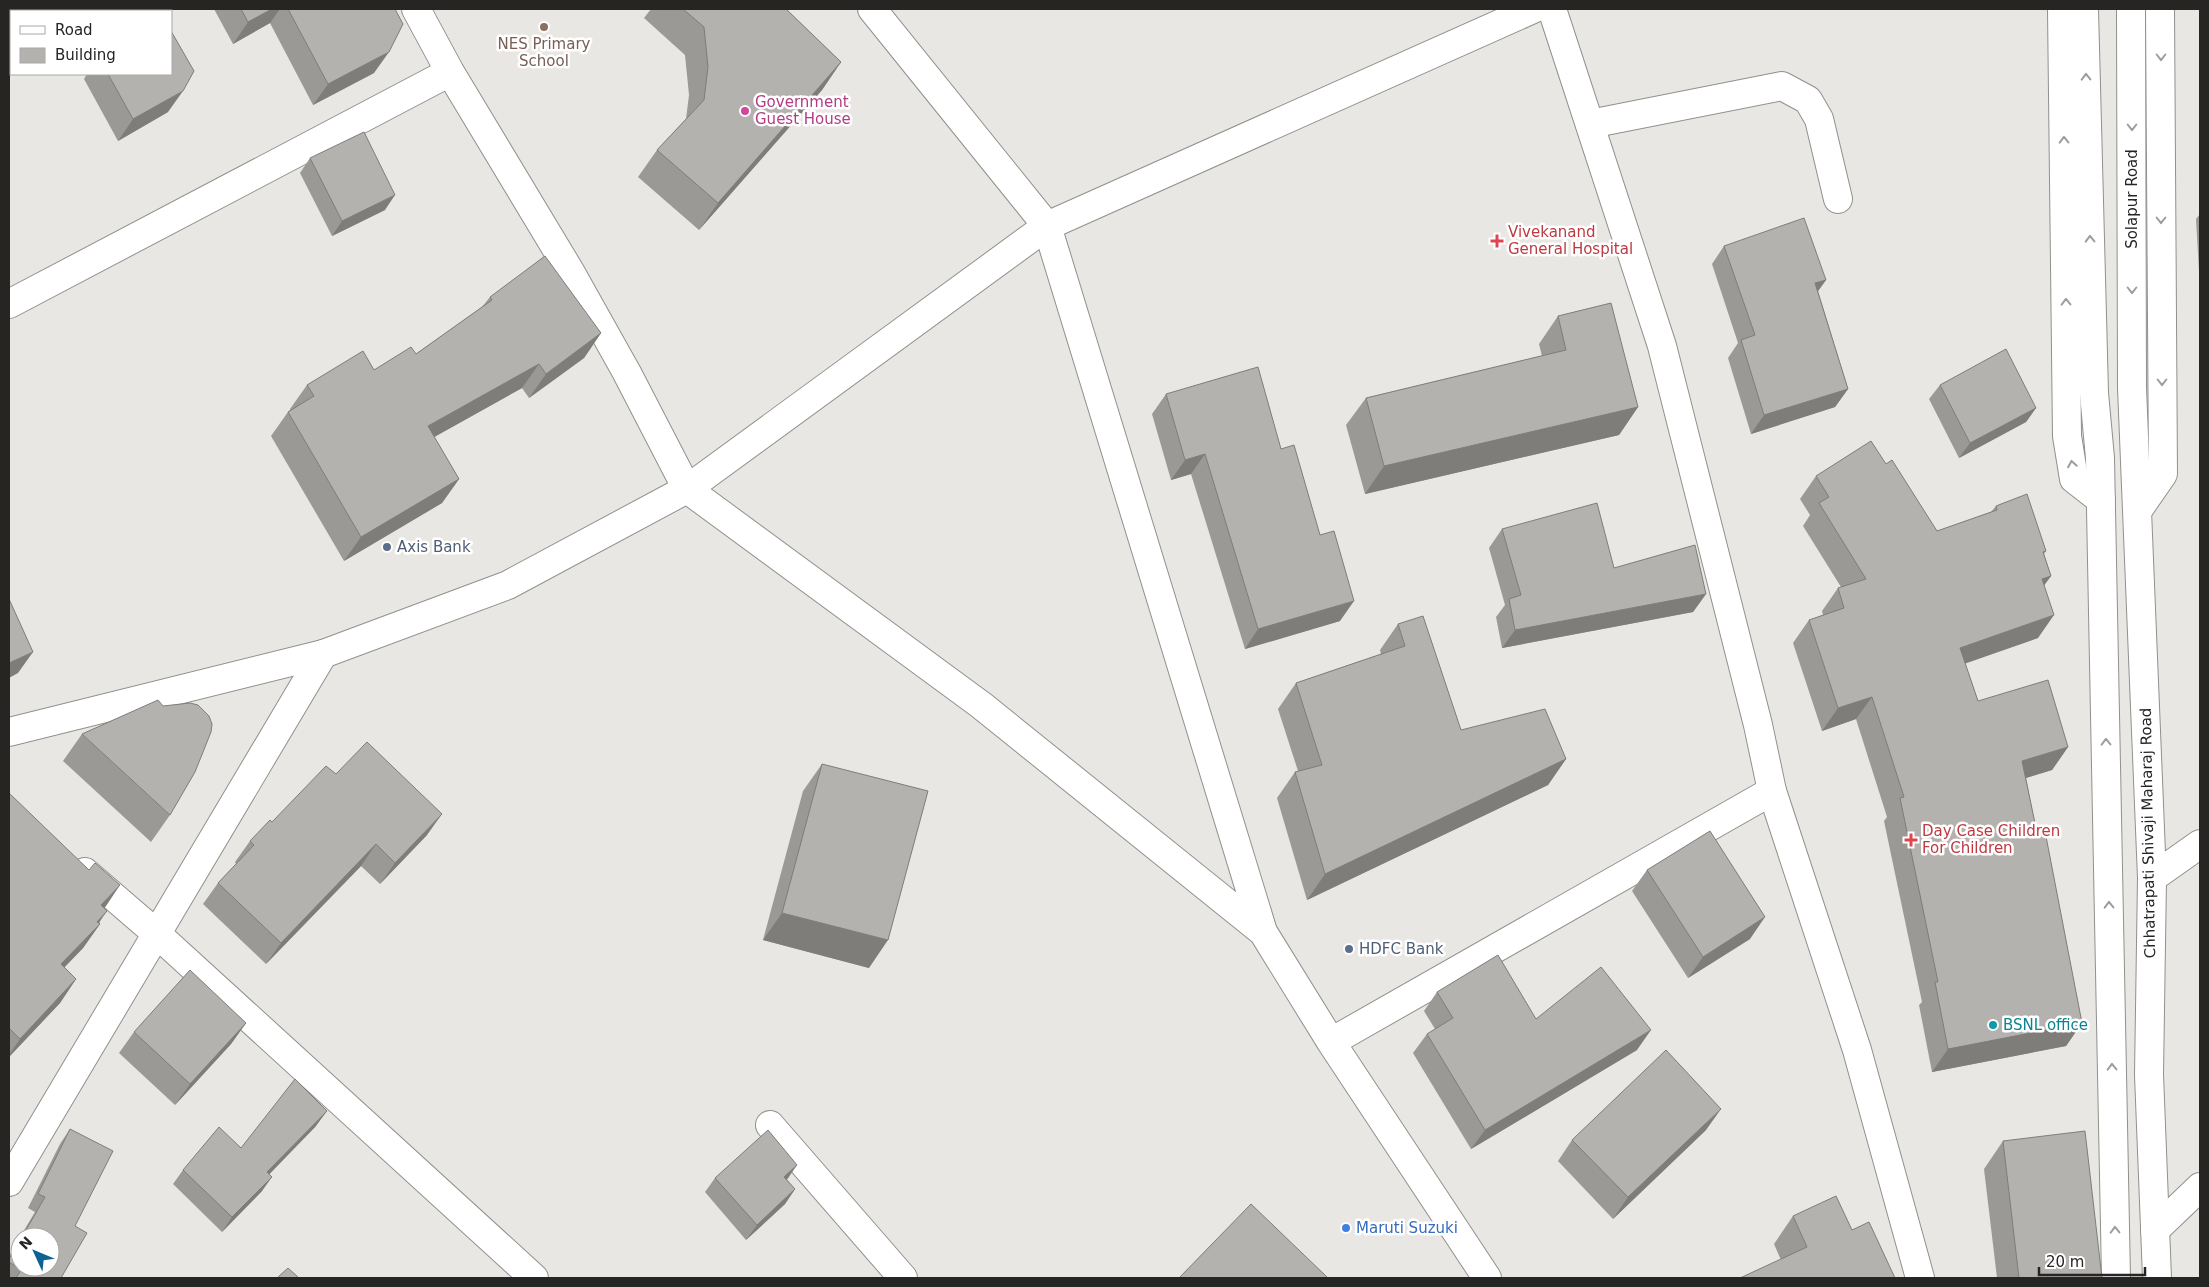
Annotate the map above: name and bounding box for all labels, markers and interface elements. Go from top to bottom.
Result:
legend [10,10,172,75]
text: Road [55,21,93,39]
marker: NES Primary School [538,21,550,33]
place label: NES Primary School [498,35,591,70]
text: Building [55,46,116,64]
one-way arrow [2156,54,2166,62]
one-way arrow [2081,72,2091,80]
place label: Government Guest House [755,93,851,128]
marker: Government Guest House [739,105,751,117]
one-way arrow [2126,124,2137,132]
one-way arrow [2058,135,2069,143]
street label: Solapur Road [2123,149,2141,249]
one-way arrow [2156,216,2166,224]
place label: Vivekanand General Hospital [1508,223,1633,258]
marker: Vivekanand General Hospital [1490,234,1504,248]
one-way arrow [2085,235,2095,242]
one-way arrow [2127,286,2137,294]
one-way arrow [2061,298,2071,306]
one-way arrow [2157,379,2167,387]
one-way arrow [2067,460,2077,469]
place label: Axis Bank [397,538,471,556]
marker: Axis Bank [381,541,393,553]
street label: Chhatrapati Shivaji Maharaj Road [2137,708,2159,958]
one-way arrow [2100,738,2111,746]
place label: Day Case Children For Children [1922,822,2060,857]
marker: Day Case Children For Children [1904,833,1918,847]
one-way arrow [2104,900,2114,908]
place label: HDFC Bank [1359,940,1444,958]
marker: HDFC Bank [1343,943,1355,955]
place label: BSNL office [2003,1016,2088,1034]
marker: BSNL office [1987,1019,1999,1031]
one-way arrow [2107,1063,2117,1070]
place label: Maruti Suzuki [1356,1219,1458,1237]
marker: Maruti Suzuki [1340,1222,1352,1234]
one-way arrow [2110,1225,2121,1233]
north arrow [10,1227,60,1277]
text: N [16,1233,35,1253]
scale bar [2039,1244,2145,1276]
text: 20 m [2046,1253,2084,1271]

